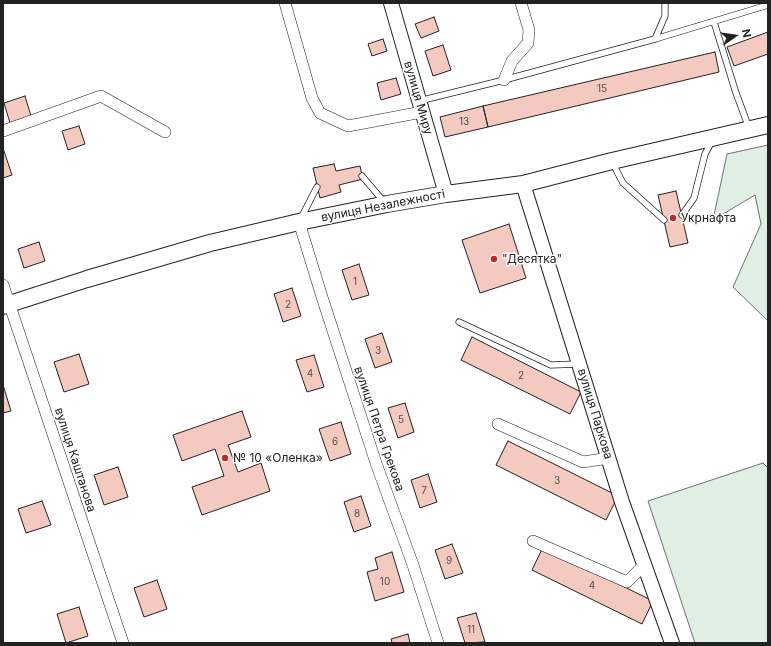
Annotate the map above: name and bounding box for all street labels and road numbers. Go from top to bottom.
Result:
street label: вулиця Миру [401,60,435,136]
street label: вулиця Незалежності [320,187,446,225]
street label: вулиця Петра Грекова [351,365,407,493]
street label: вулиця Паркова [574,367,616,461]
street label: вулиця Каштанова [51,406,99,514]

